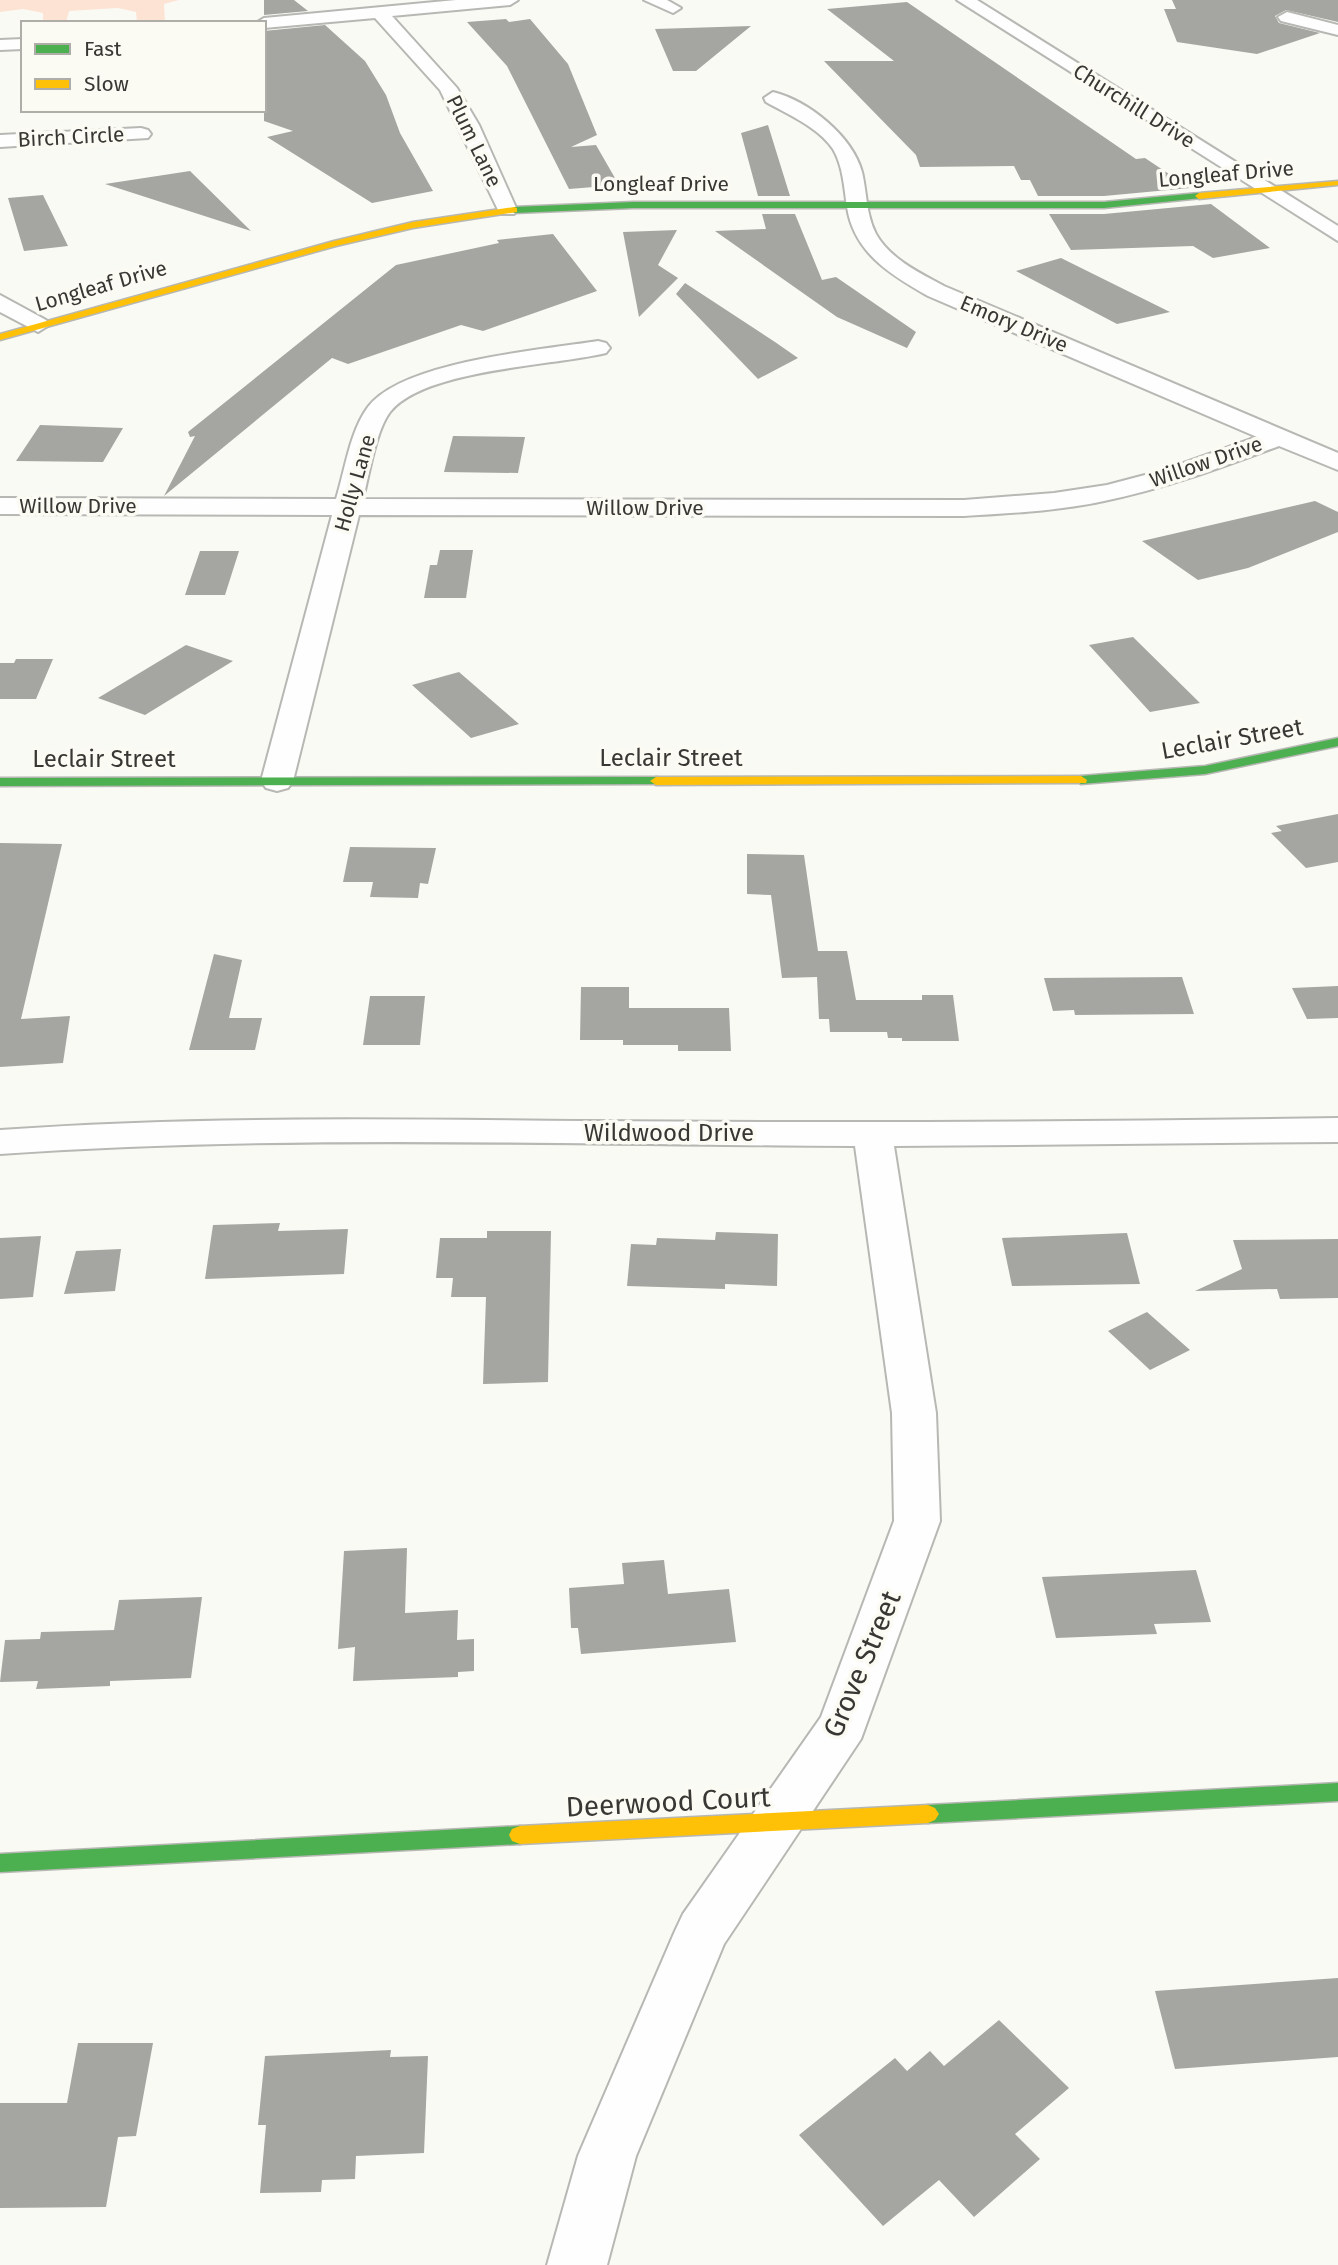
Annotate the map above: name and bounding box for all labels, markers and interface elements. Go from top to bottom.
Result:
legend [21,21,266,112]
text: Fast [84,36,122,62]
street label: Churchill Drive [1068,58,1200,154]
text: Slow [84,71,129,97]
street label: Plum Lane [441,91,507,191]
street label: Birch Circle [17,121,125,153]
street label: Longleaf Drive [1157,155,1295,193]
street label: Longleaf Drive [593,171,729,197]
street label: Longleaf Drive [32,255,170,317]
street label: Emory Drive [956,290,1072,358]
street label: Holly Lane [329,431,381,535]
street label: Willow Drive [1146,431,1266,493]
street label: Willow Drive [19,493,137,519]
street label: Willow Drive [586,495,704,521]
street label: Leclair Street [1159,713,1305,765]
street label: Leclair Street [599,744,743,772]
street label: Leclair Street [32,745,176,773]
street label: Wildwood Drive [584,1119,754,1147]
street label: Grove Street [816,1585,908,1742]
street label: Deerwood Court [565,1780,772,1824]

